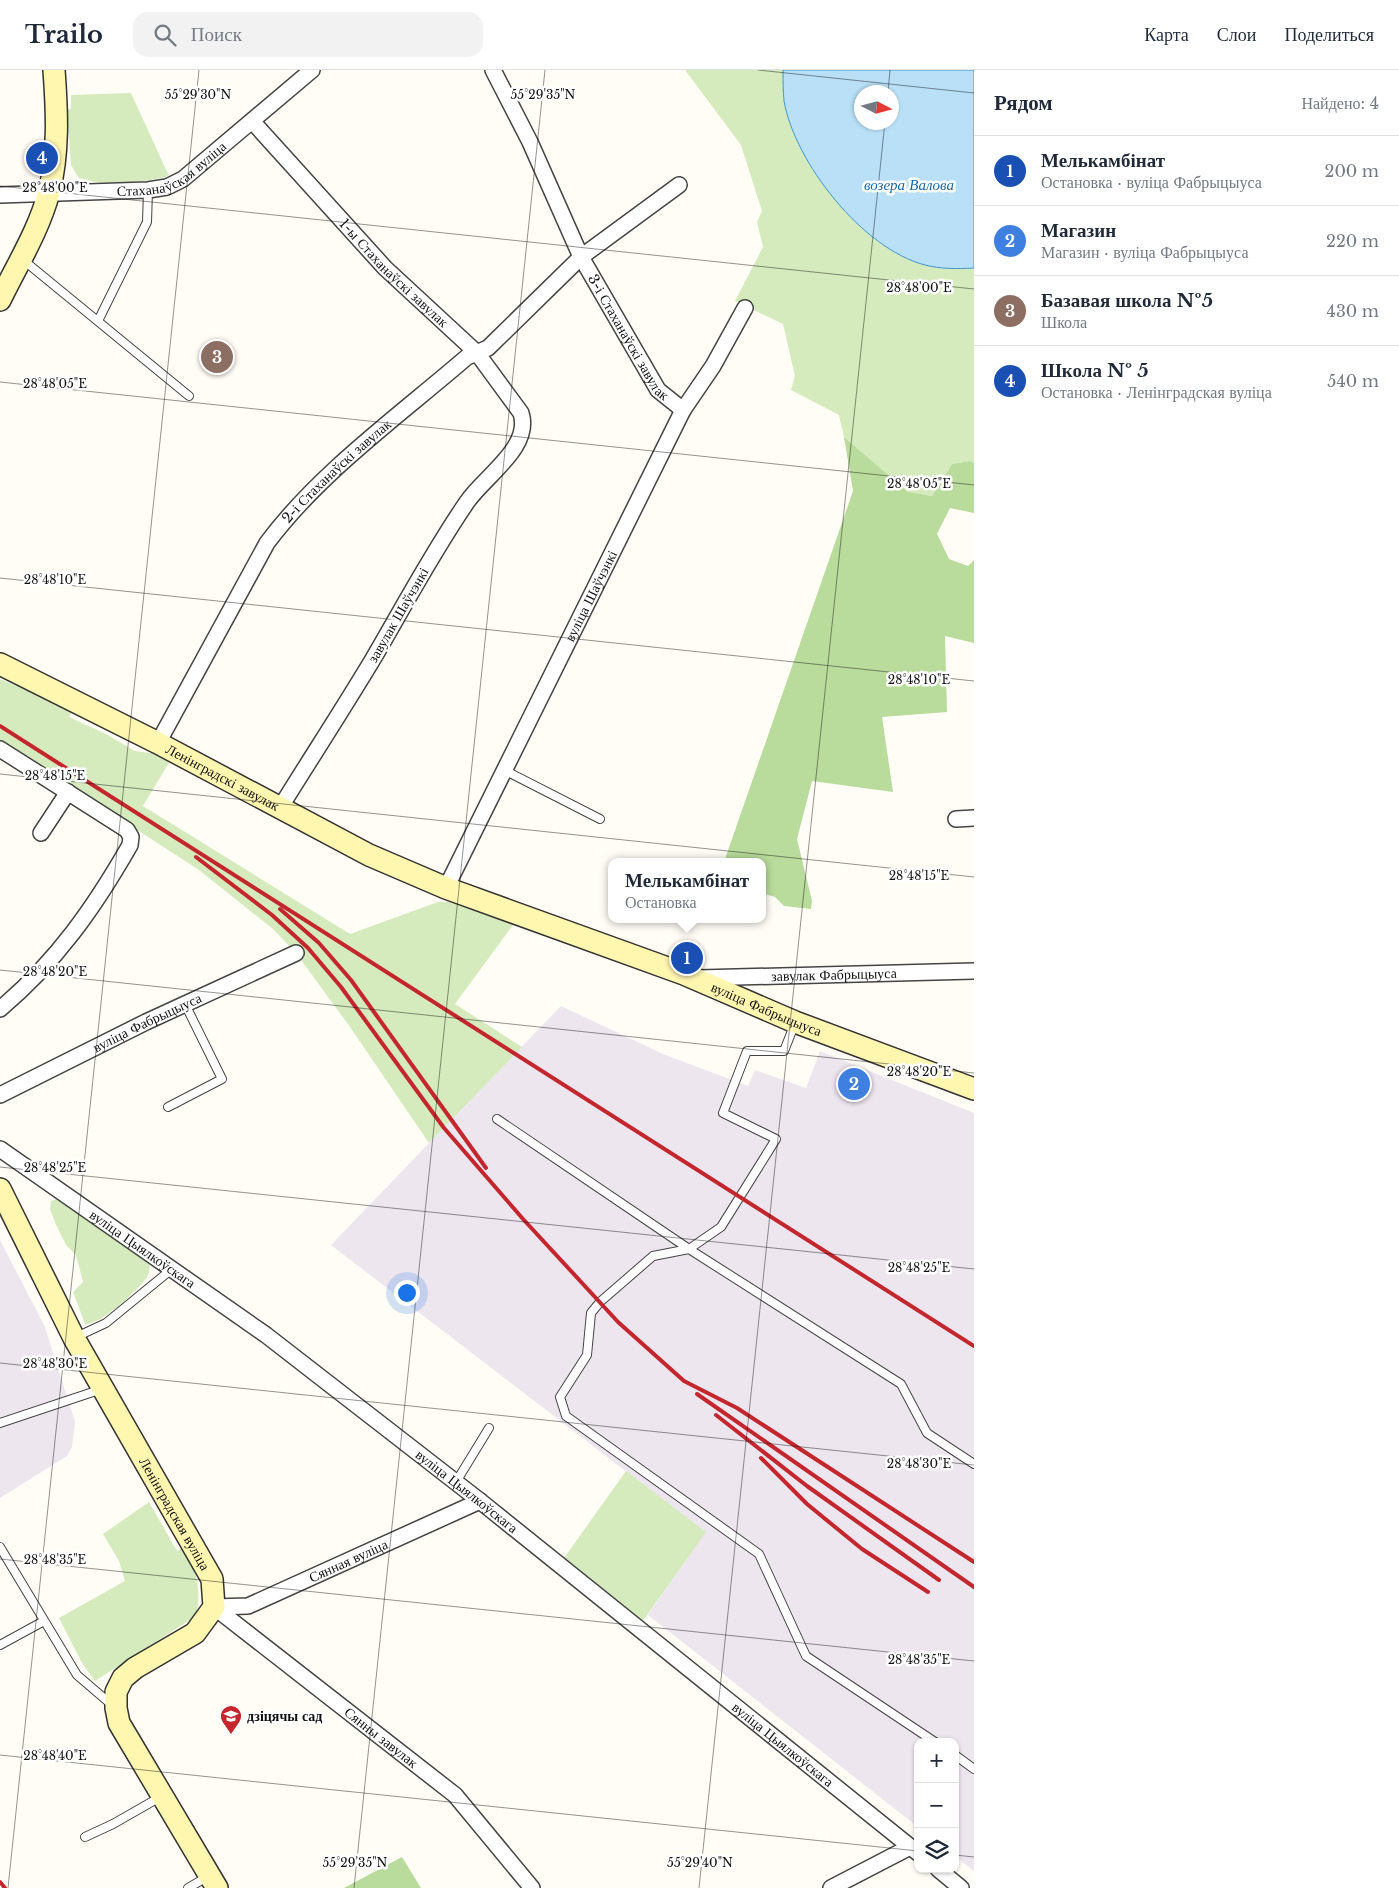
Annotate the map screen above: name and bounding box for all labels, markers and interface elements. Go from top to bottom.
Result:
search box [133,12,483,57]
text: Trailo [25,20,103,49]
icon: search [151,21,179,49]
text: Поиск [191,23,242,46]
text: Карта [1144,24,1189,46]
text: Слои [1217,24,1256,46]
text: Поделиться [1284,24,1374,46]
north arrow [854,85,899,130]
text: 55°29'30"N [165,87,232,102]
text: 55°29'35"N [511,87,576,102]
text: Рядом [994,90,1053,116]
text: Найдено: 4 [1301,93,1379,113]
street label: Стаханаўская вуліца [117,137,231,200]
pin: 4 [26,139,58,177]
text: Мелькамбінат [1041,149,1165,172]
text: 1 [1007,161,1013,181]
text: 200 m [1325,161,1379,181]
text: Остановка · вуліца Фабрыцыуса [1041,172,1262,192]
water label: возера Валова [864,175,954,194]
text: 28°48'00"E [22,180,88,195]
street label: 1-ы Стаханаўскі завулак [336,215,452,331]
text: Магазин [1041,219,1116,242]
text: 2 [1005,231,1015,251]
text: 220 m [1326,231,1379,251]
text: Магазин · вуліца Фабрыцыуса [1041,242,1249,262]
street label: 3-і Стаханаўскі завулак [584,271,673,404]
text: 28°48'00"E [886,280,952,295]
text: Базавая школа №5 [1041,289,1213,312]
text: 3 [1005,301,1015,321]
text: 430 m [1327,301,1379,321]
text: Школа [1041,312,1087,332]
pin: 3 [201,338,233,376]
text: Школа № 5 [1041,359,1149,382]
text: 4 [1005,371,1015,391]
text: 540 m [1327,371,1379,391]
text: 28°48'05"E [23,376,87,391]
text: Остановка · Ленінградская вуліца [1041,382,1272,402]
street label: 2-і Стаханаўскі завулак [278,415,395,527]
text: 28°48'05"E [887,476,951,491]
street label: вуліца Шаўчэнкі [561,547,621,645]
street label: завулак Шаўчэнкі [363,564,433,666]
text: 28°48'10"E [24,572,86,587]
text: 28°48'10"E [888,672,950,687]
street label: Ленінградскі завулак [163,740,283,815]
text: 28°48'15"E [25,768,86,783]
popup [608,858,766,923]
text: 28°48'15"E [889,868,950,883]
text: Мелькамбінат [625,869,749,892]
text: Остановка [625,892,697,912]
pin: 1 [671,939,703,977]
text: 28°48'20"E [23,964,87,979]
street label: завулак Фабрыцыуса [771,964,898,985]
street label: вуліца Фабрыцыуса [708,978,825,1041]
street label: вуліца Фабрыцыуса [90,988,205,1056]
text: 28°48'20"E [887,1064,951,1079]
pin: 2 [838,1065,870,1103]
text: 28°48'25"E [24,1160,87,1175]
street label: вуліца Цыялкоўскага [86,1205,200,1292]
text: 28°48'25"E [888,1260,951,1275]
your location [394,1280,420,1306]
text: 28°48'30"E [23,1356,87,1371]
street label: вуліца Цыялкоўскага [412,1445,522,1537]
street label: Ленінградская вуліца [135,1454,215,1574]
text: 28°48'30"E [887,1456,951,1471]
street label: Сянная вуліца [306,1535,391,1586]
text: 28°48'35"E [24,1552,87,1567]
text: 28°48'35"E [888,1652,951,1667]
street label: вуліца Цыялкоўскага [728,1698,838,1791]
street label: Сянны завулак [341,1703,422,1772]
school or university icon: дзіцячы сад [219,1704,243,1735]
place label: дзіцячы сад [247,1707,322,1725]
map controls [914,1738,959,1873]
button: + [914,1738,959,1783]
text: 28°48'40"E [23,1748,87,1763]
button: − [914,1783,959,1828]
button: layers [914,1828,959,1873]
text: 55°29'35"N [323,1855,388,1870]
text: 55°29'40"N [667,1855,733,1870]

